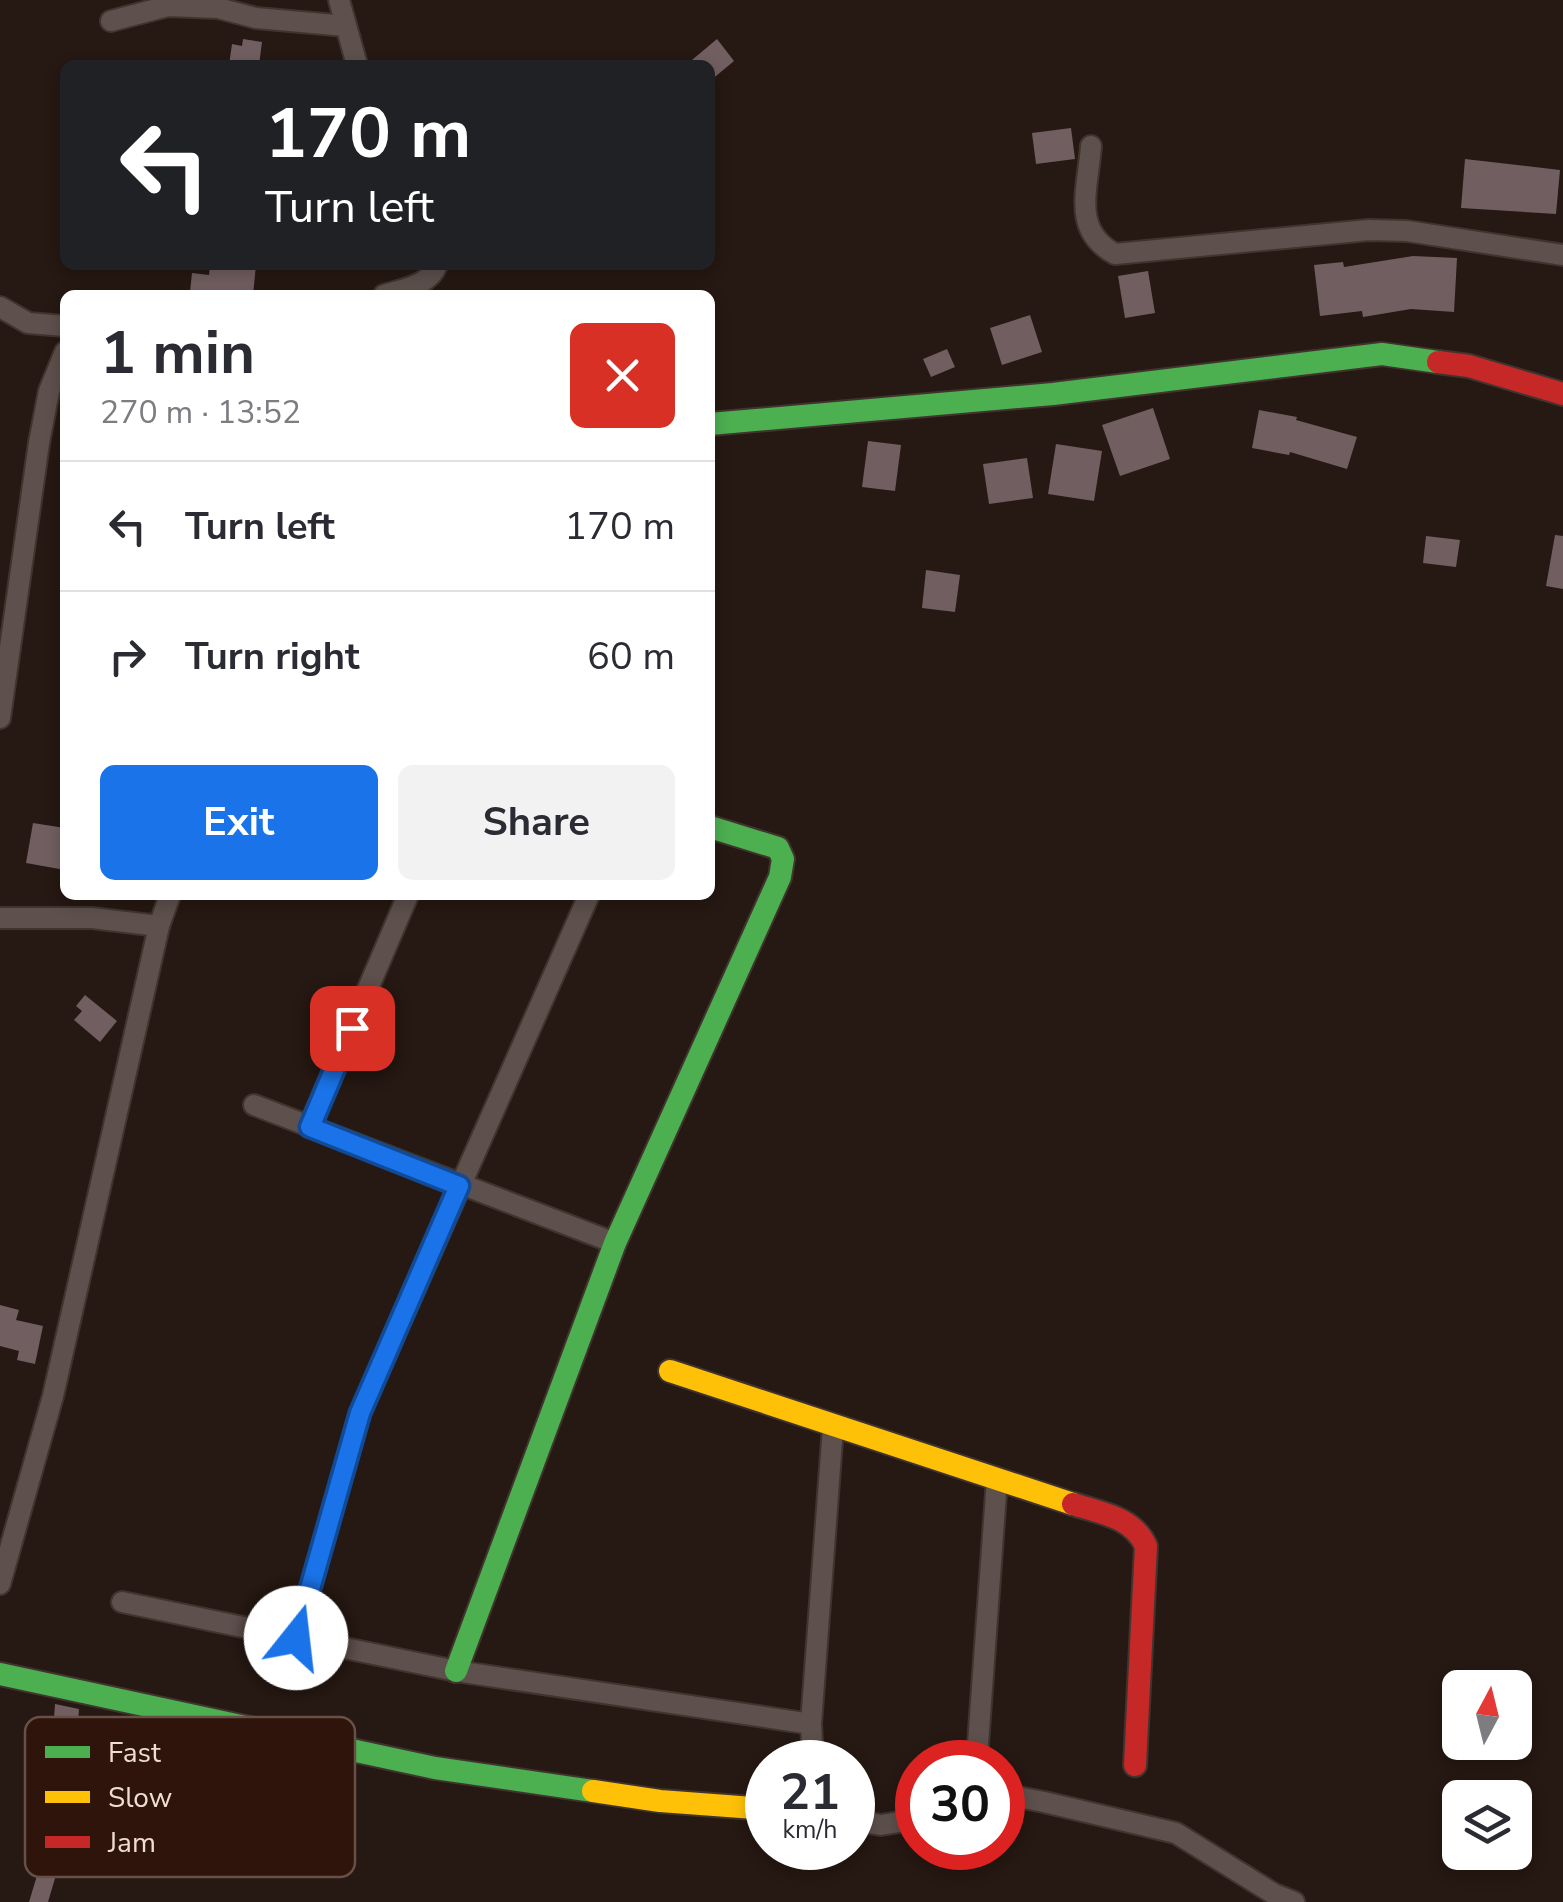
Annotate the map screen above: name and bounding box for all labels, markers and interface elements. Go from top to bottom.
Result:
text: 170 m [265,86,471,182]
icon: left [100,100,230,230]
text: Turn left [265,177,434,238]
text: 1 min [100,312,255,394]
button: close [570,323,675,428]
text: 270 m · 13:52 [100,391,301,434]
icon: left [100,499,155,554]
text: Turn left [185,501,335,552]
text: 170 m [564,501,675,552]
icon: right [100,629,155,684]
text: Turn right [185,631,360,682]
text: 60 m [587,631,675,682]
button: Exit [100,765,378,880]
button: Share [398,765,675,880]
pin [310,986,395,1071]
icon: arrive [325,1001,380,1056]
position arrow [244,1586,348,1690]
north arrow [1442,1670,1532,1760]
map controls [1442,1670,1532,1870]
legend [25,1717,355,1877]
text: Fast [108,1734,161,1772]
speed limit sign: 30 [895,1740,1025,1870]
text: 21 [780,1758,840,1827]
text: Slow [108,1779,172,1817]
button: layers [1442,1780,1532,1870]
text: km/h [782,1813,838,1847]
text: Jam [107,1824,156,1862]

